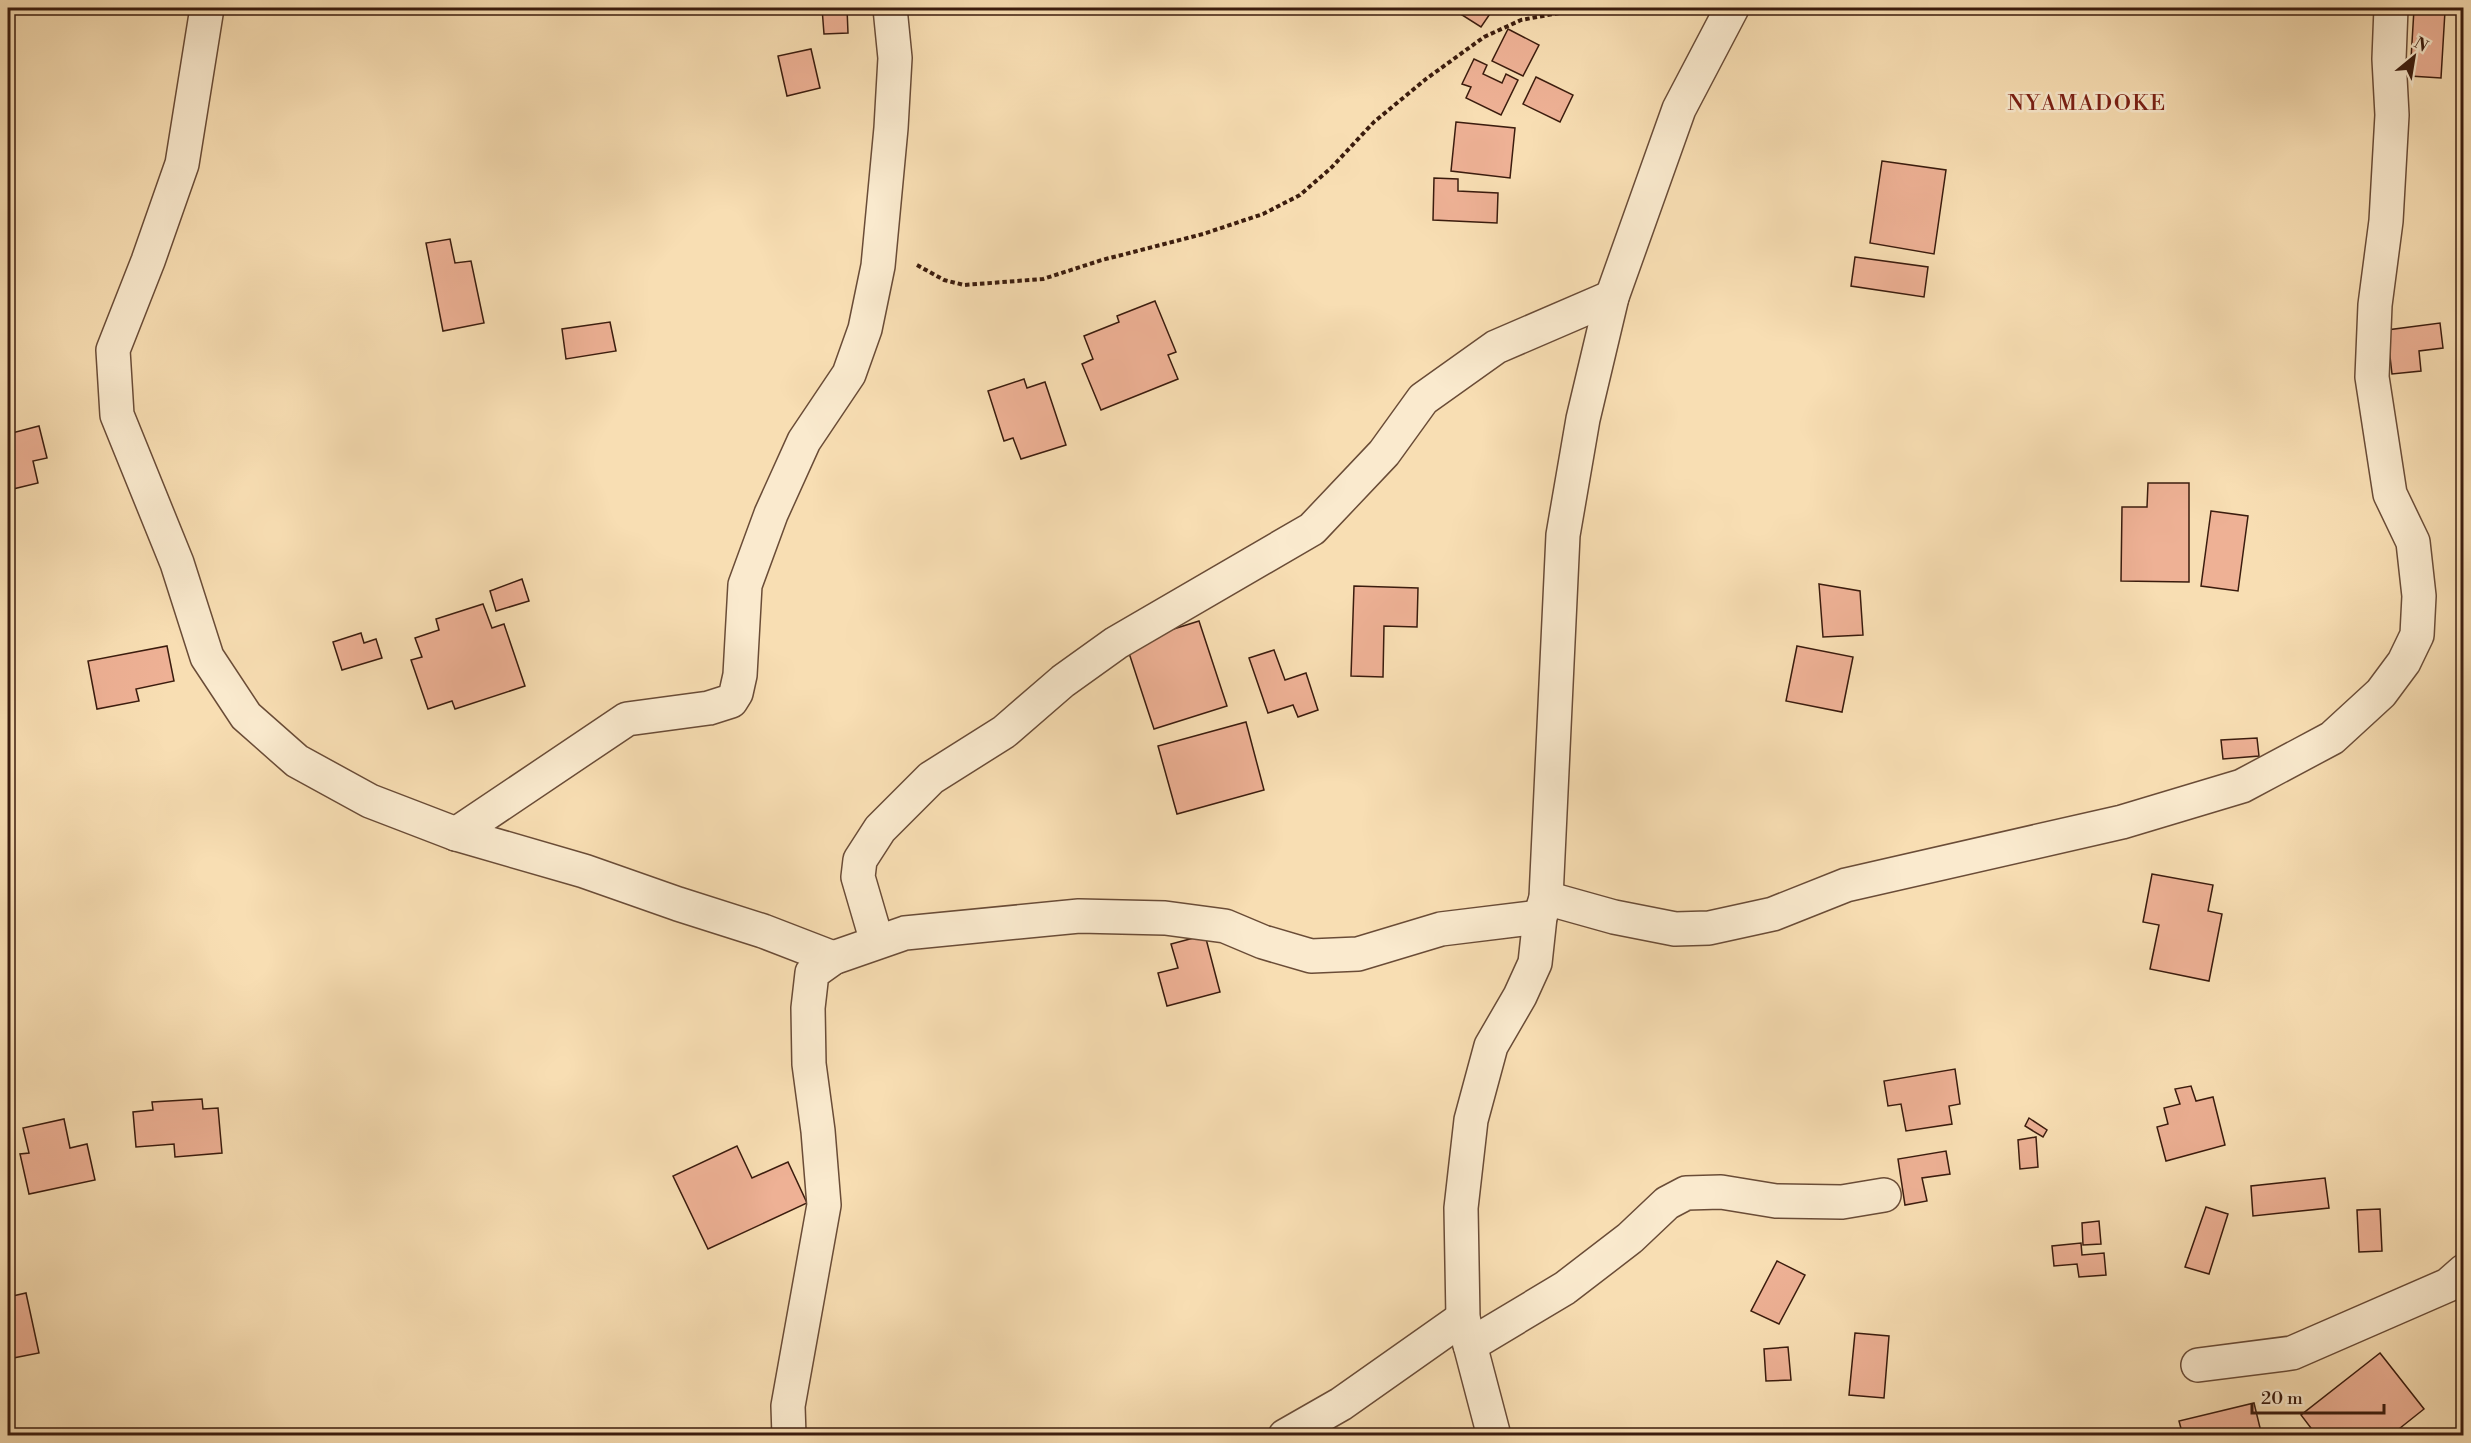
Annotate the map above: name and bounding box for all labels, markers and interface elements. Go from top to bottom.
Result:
north arrow [2384,27,2444,87]
text: N [2411,33,2432,57]
district label: NYAMADOKE [2007,90,2167,117]
scale bar [2252,1377,2384,1415]
text: 20 m [2261,1387,2303,1410]

